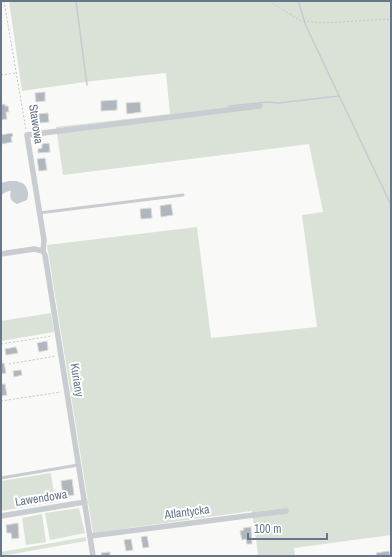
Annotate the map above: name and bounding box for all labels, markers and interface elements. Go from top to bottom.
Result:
street label: Stawowa [25,103,47,145]
street label: Kuriany [66,362,88,398]
street label: Lawendowa [14,486,69,510]
street label: Atlantycka [162,501,211,523]
scale bar [248,515,327,541]
text: 100 m [254,521,281,537]

